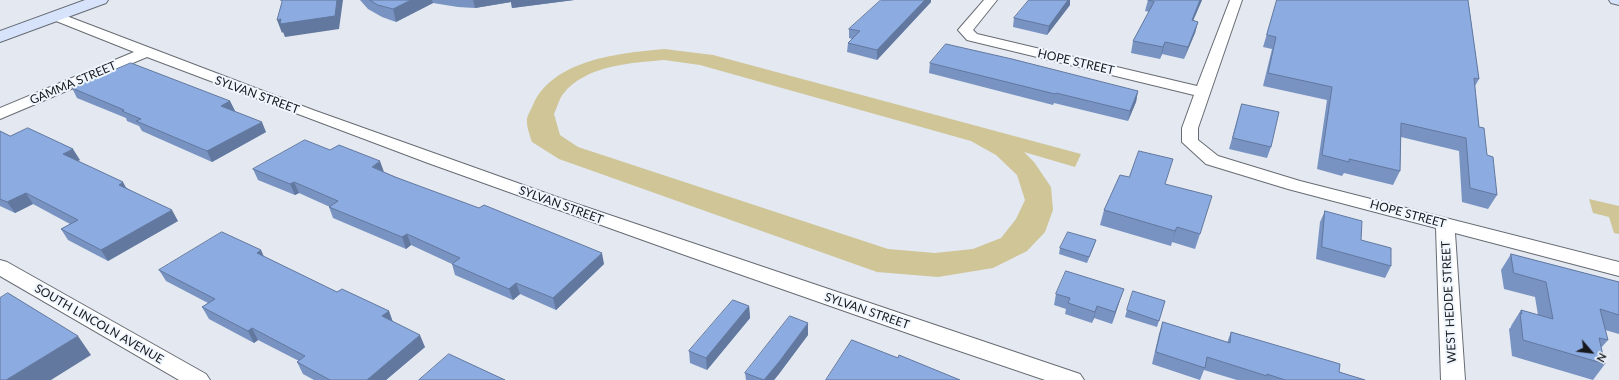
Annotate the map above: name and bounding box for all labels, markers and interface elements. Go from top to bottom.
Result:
street label: HOPE STREET [1036,46,1116,78]
street label: GAMMA STREET [28,58,118,108]
street label: SYLVAN STREET [213,73,301,117]
street label: SYLVAN STREET [517,183,605,227]
street label: HOPE STREET [1368,197,1448,231]
street label: WEST HEDDE STREET [1439,240,1459,364]
street label: SOUTH LINCOLN AVENUE [32,281,166,367]
street label: SYLVAN STREET [823,290,911,332]
north arrow [1571,332,1611,372]
text: N [1594,351,1610,365]

